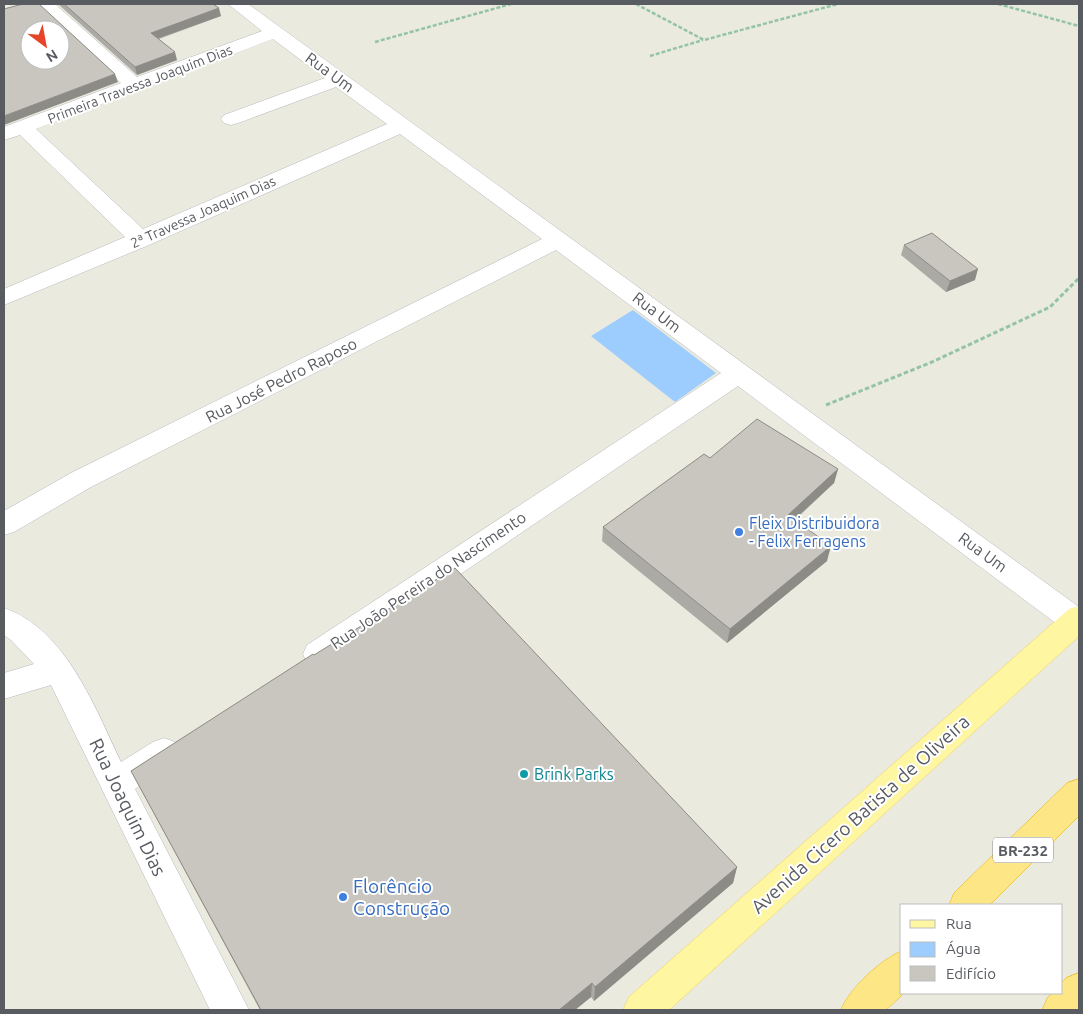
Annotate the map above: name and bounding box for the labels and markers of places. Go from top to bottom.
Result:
place label: Fleix Distribuidora - Felix Ferragens [749,514,880,550]
marker: Fleix Distribuidora - Felix Ferragens [733,526,745,538]
place label: Brink Parks [534,765,614,783]
marker: Brink Parks [518,768,530,780]
place label: Florêncio Construção [353,875,450,919]
marker: Florêncio Construção [337,891,349,903]

